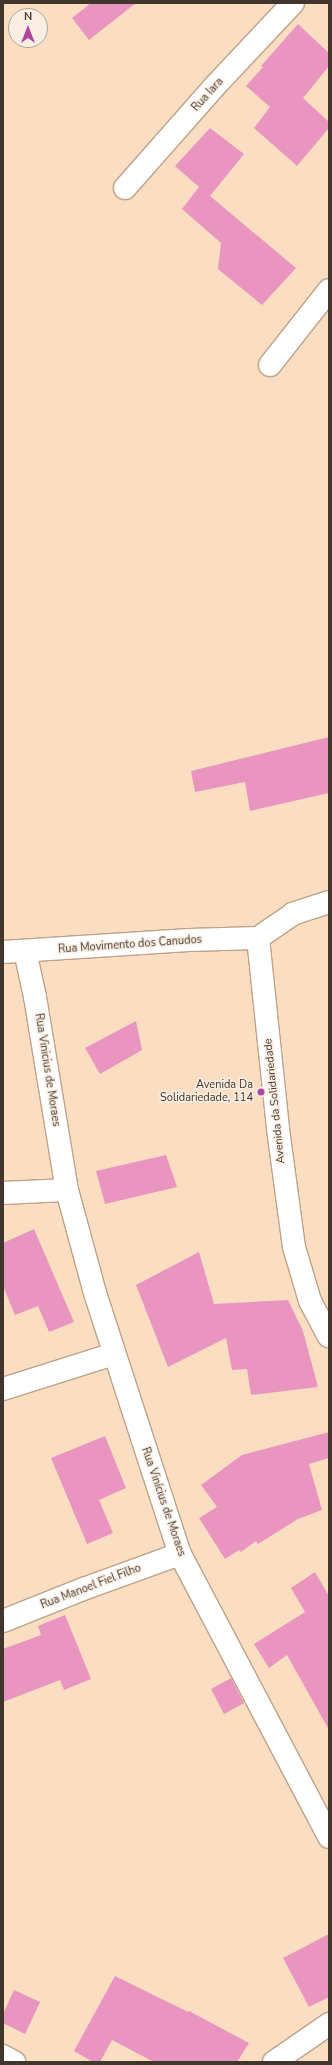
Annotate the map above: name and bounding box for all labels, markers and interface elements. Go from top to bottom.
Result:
north arrow [8,8,48,48]
text: N [24,9,32,24]
street label: Rua Iara [190,76,226,114]
street label: Rua Movimento dos Canudos [58,933,202,957]
street label: Rua Vinicius de Moraes [32,1012,62,1128]
street label: Avenida da Solidariedade [262,1038,288,1164]
place label: Avenida Da Solidariedade, 114 [160,1079,253,1105]
marker: Avenida Da Solidariedade, 114 [256,1087,266,1097]
street label: Rua Vinícius de Moraes [138,1446,188,1558]
street label: Rua Manoel Fiel Filho [39,1562,143,1612]

